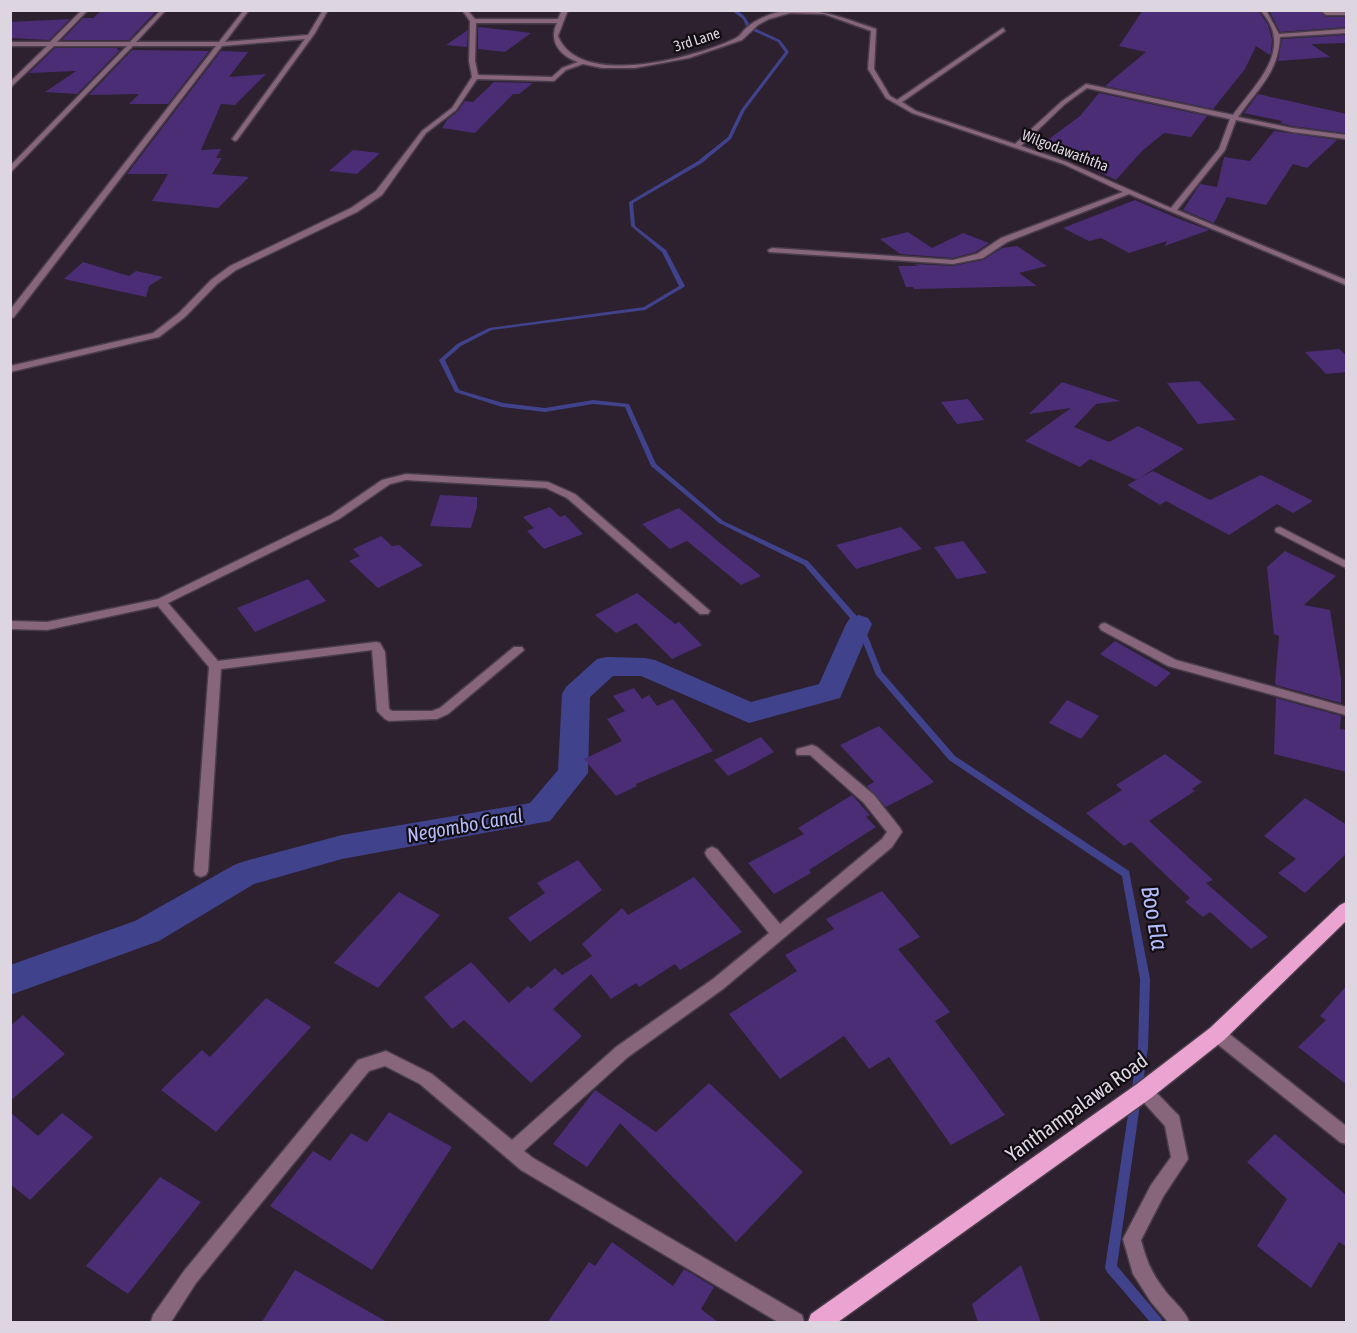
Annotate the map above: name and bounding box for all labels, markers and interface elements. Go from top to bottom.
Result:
street label: 3rd Lane [672,24,722,56]
street label: Wilgodawaththa [1019,126,1111,176]
water label: Negombo Canal [405,804,525,848]
water label: Boo Ela [1134,884,1174,952]
street label: Yanthampalawa Road [1001,1048,1153,1168]

